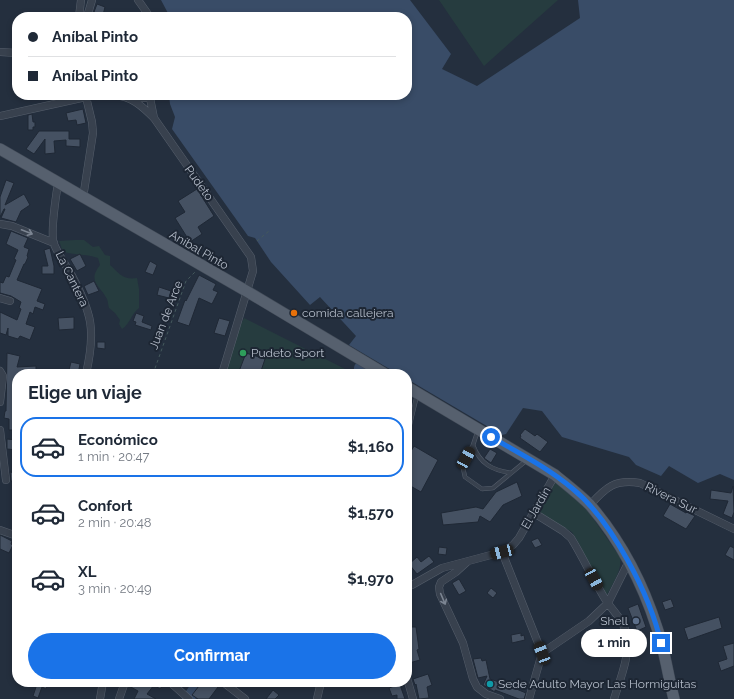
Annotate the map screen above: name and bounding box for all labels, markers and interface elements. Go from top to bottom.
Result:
text: Aníbal Pinto [52,28,138,46]
text: Aníbal Pinto [52,67,138,85]
street label: Pudeto [182,163,216,203]
street label: Aníbal Pinto [167,228,231,272]
one-way arrow [21,229,33,237]
street label: La Cantera [53,249,91,309]
street label: Juan de Arce [147,279,185,351]
place label: comida callejera [302,306,394,320]
marker: comida callejera [289,308,299,318]
place label: Pudeto Sport [251,346,324,360]
marker: Pudeto Sport [238,348,248,358]
text: Elige un viaje [28,382,142,403]
route start [482,428,500,446]
icon: car [30,429,66,465]
text: Económico [78,431,158,449]
text: $1,160 [348,438,394,456]
car [455,445,477,471]
text: 1 min · 20:47 [78,449,150,464]
street label: Rivera Sur [643,479,700,517]
street label: El Jardín [518,484,554,532]
icon: car [30,495,66,531]
text: Confort [78,497,132,515]
text: $1,570 [348,504,394,522]
text: 2 min · 20:48 [78,515,152,530]
car [489,543,515,561]
icon: car [30,561,66,597]
text: XL [78,563,96,581]
car [583,566,605,592]
text: $1,970 [347,570,394,588]
text: 3 min · 20:49 [78,581,152,596]
one-way arrow [440,592,447,604]
place label: Shell [600,614,629,628]
marker: Shell [631,616,641,626]
callout: 1 min [581,629,647,657]
button: Confirmar [28,633,396,679]
route end [652,634,670,652]
text: 1 min [598,635,630,650]
car [532,640,552,666]
place label: Sede Adulto Mayor Las Hormiguitas [498,677,697,691]
marker: Sede Adulto Mayor Las Hormiguitas [485,679,495,689]

